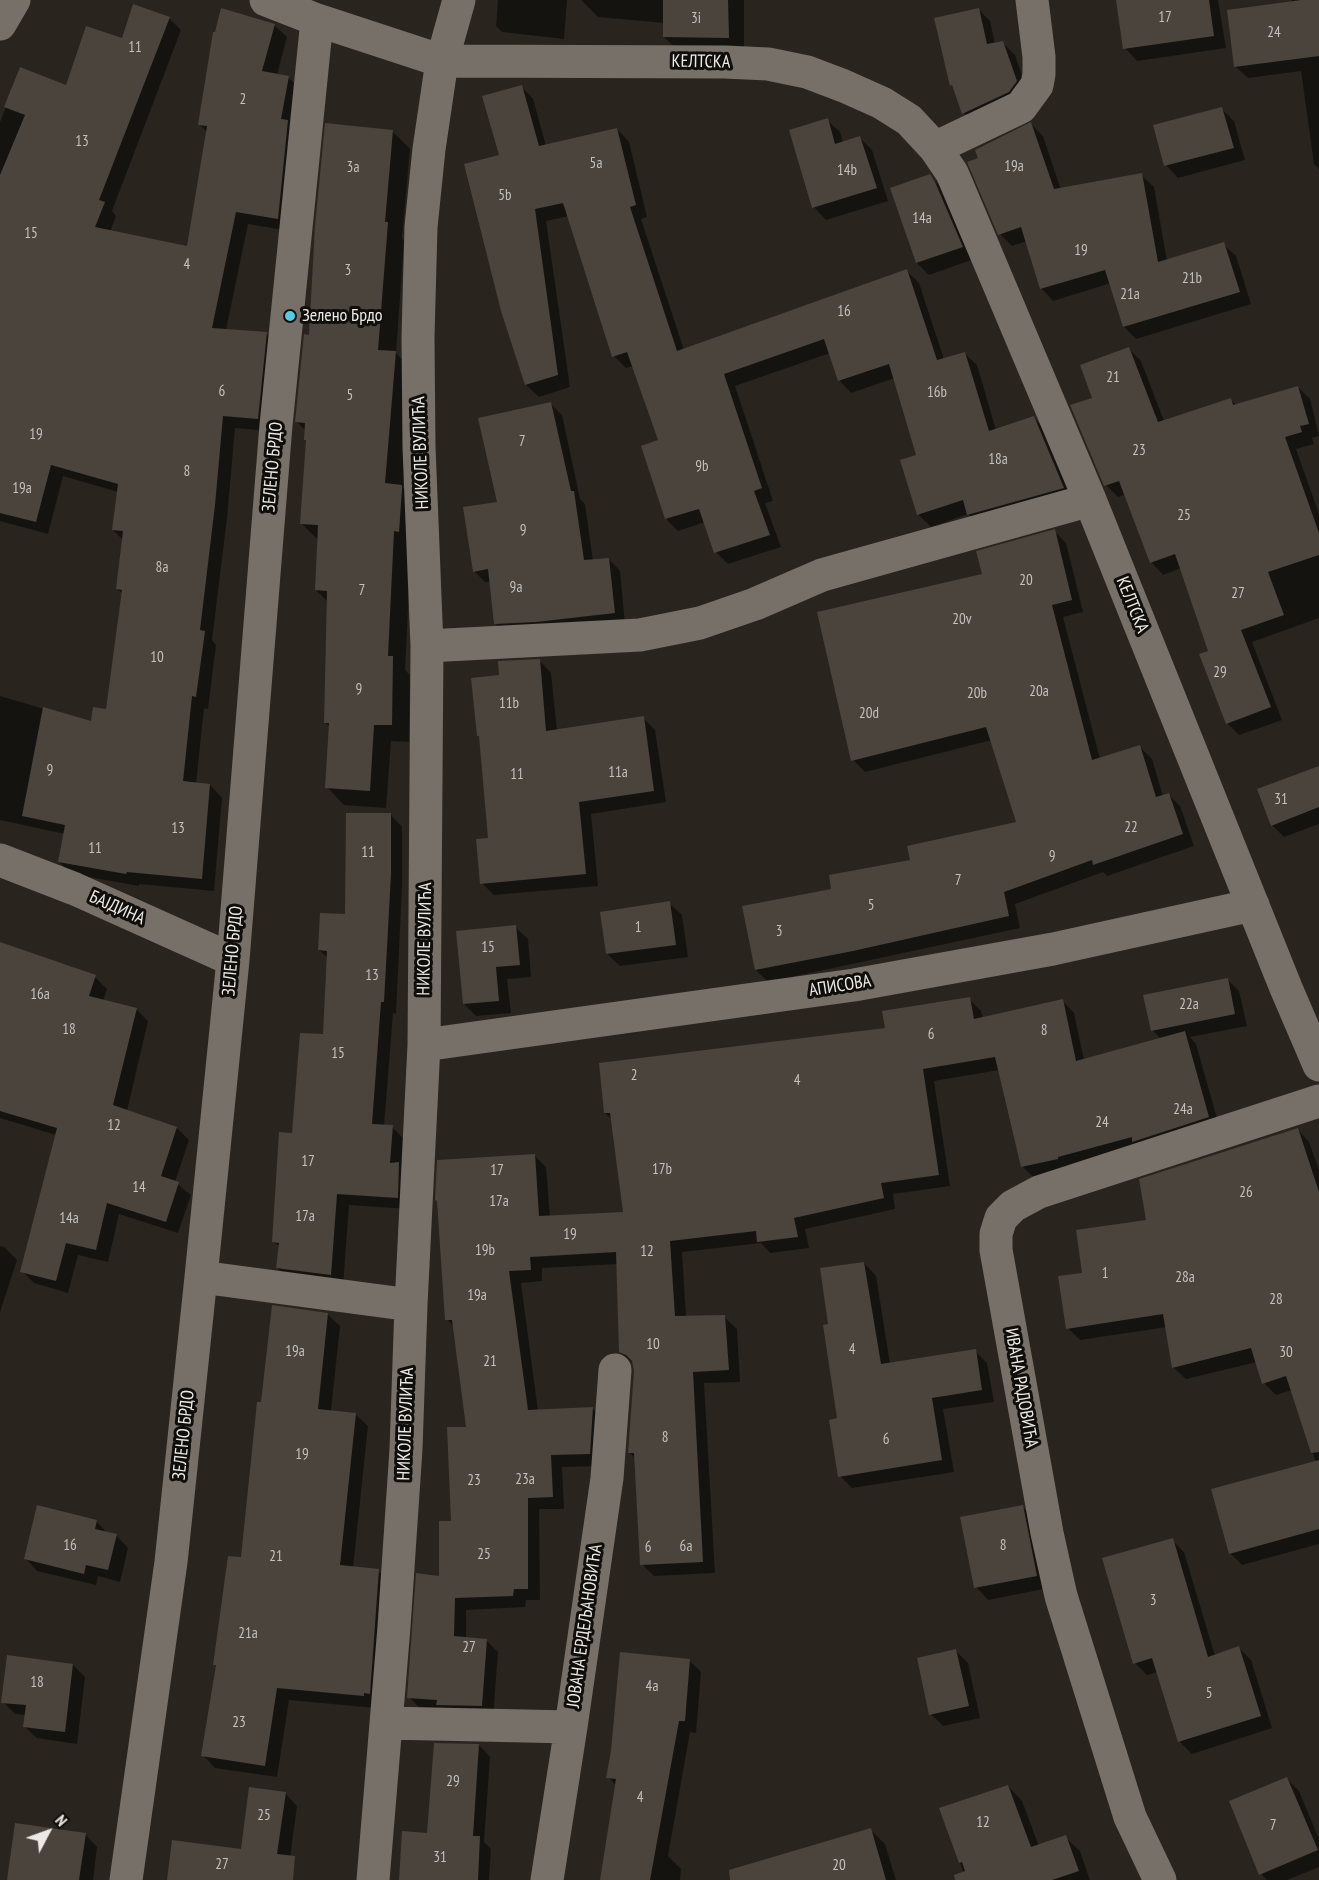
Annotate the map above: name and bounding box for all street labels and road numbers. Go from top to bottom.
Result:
street label: КЕЛТСКА [671,51,731,73]
street label: НИКОЛЕ ВУЛИЋА [408,396,434,510]
street label: ЗЕЛЕНО БРДО [258,421,288,513]
street label: КЕЛТСКА [1111,574,1153,636]
street label: НИКОЛЕ ВУЛИЋА [413,882,437,996]
street label: БАЈДИНА [86,886,148,930]
street label: ЗЕЛЕНО БРДО [218,905,248,997]
street label: АПИСОВА [807,970,873,1002]
street label: ИВАНА РАДОВИЋА [1000,1326,1042,1450]
street label: НИКОЛЕ ВУЛИЋА [393,1367,419,1481]
street label: ЗЕЛЕНО БРДО [169,1389,199,1481]
street label: ЈОВАНА ЕРДЕЉАНОВИЋА [563,1543,607,1709]

